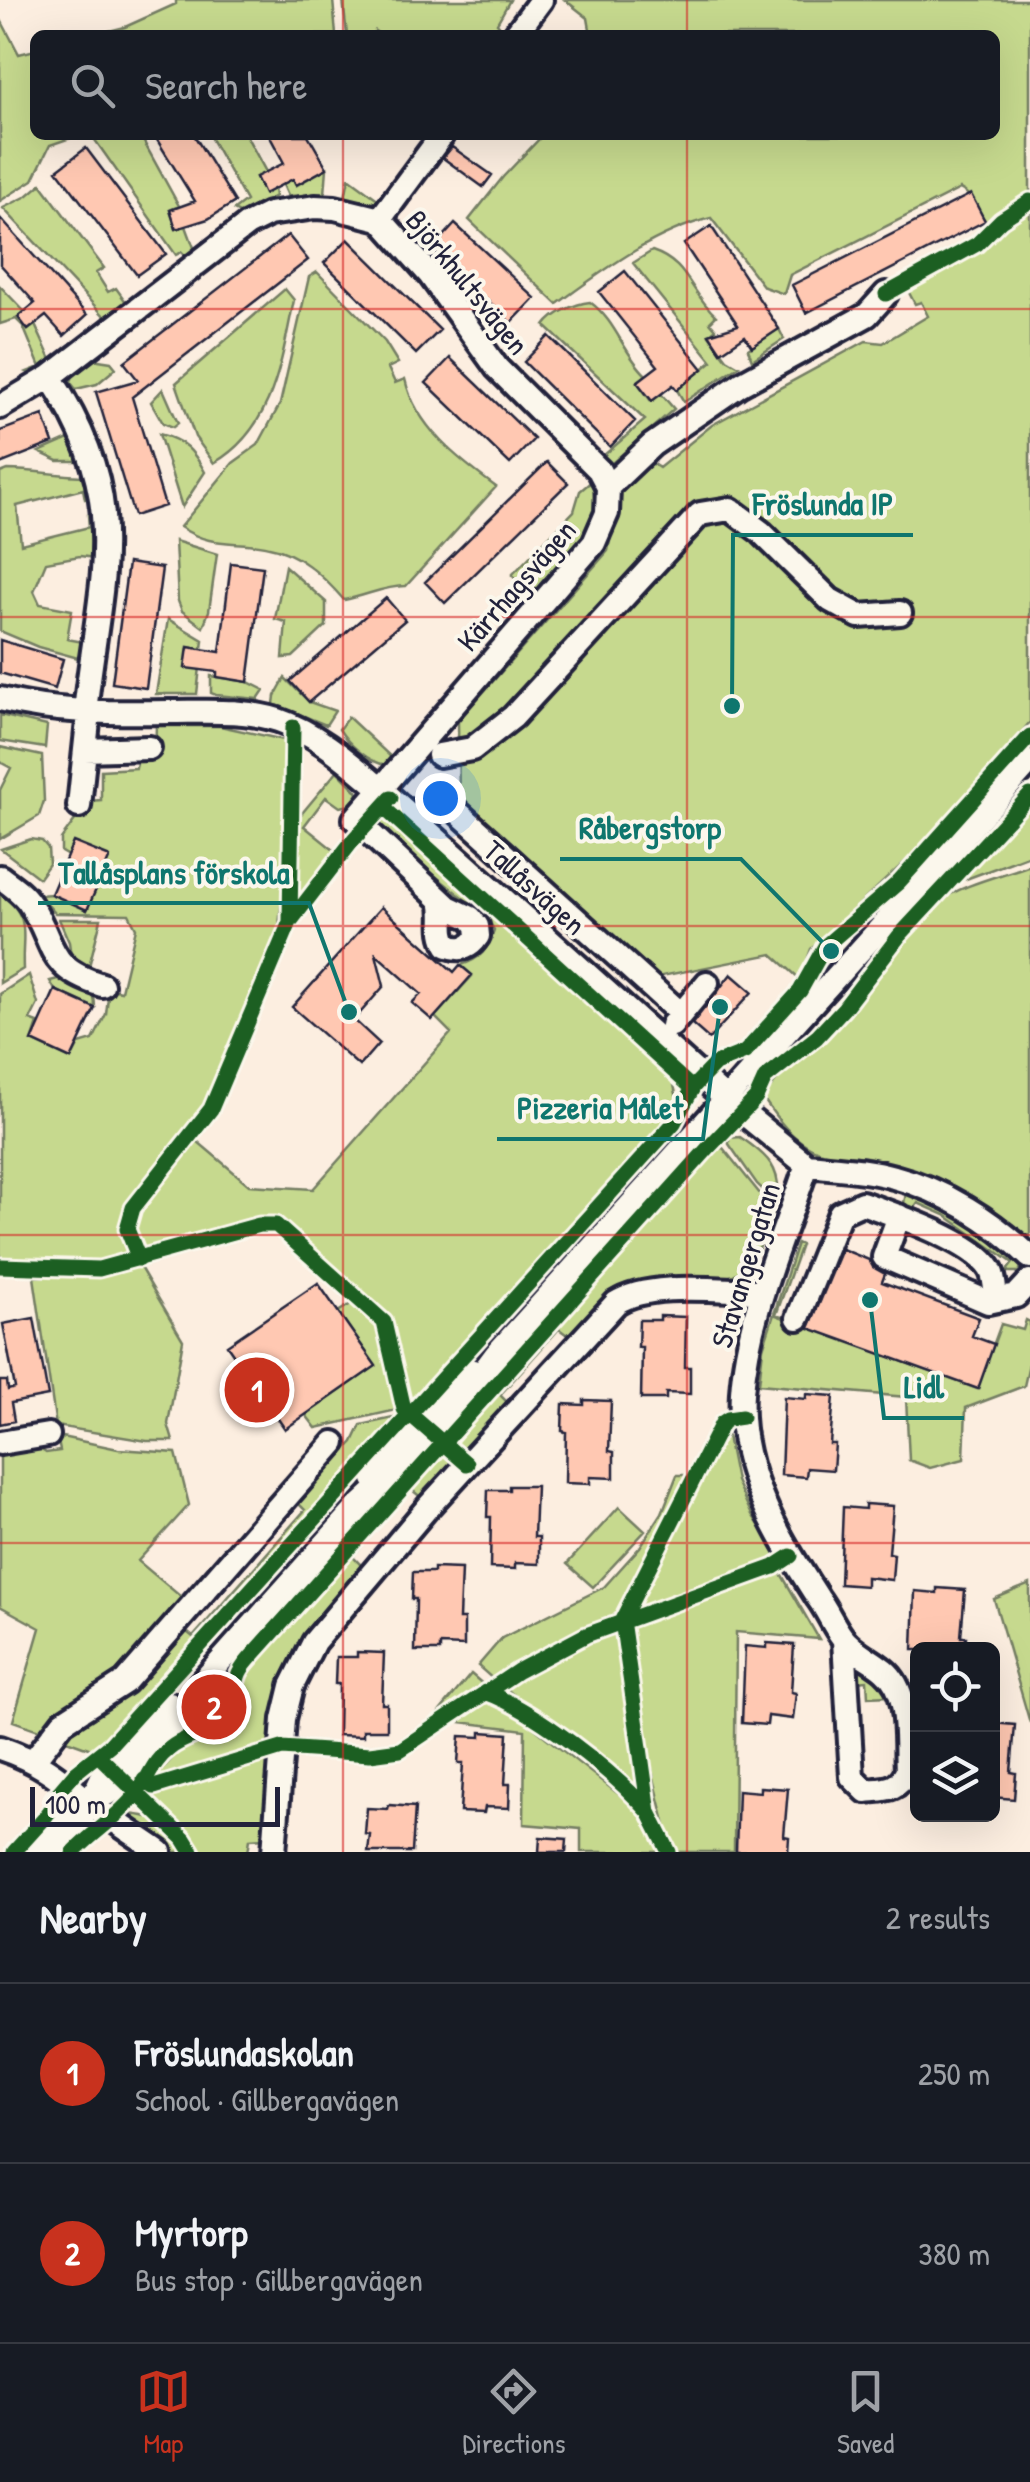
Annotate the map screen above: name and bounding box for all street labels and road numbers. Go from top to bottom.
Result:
street label: Björkhultsvägen [397,201,539,363]
street label: Kärrhagsvägen [448,511,584,659]
street label: Tallåsvägen [475,830,595,944]
street label: Stavangergatan [701,1178,789,1352]

